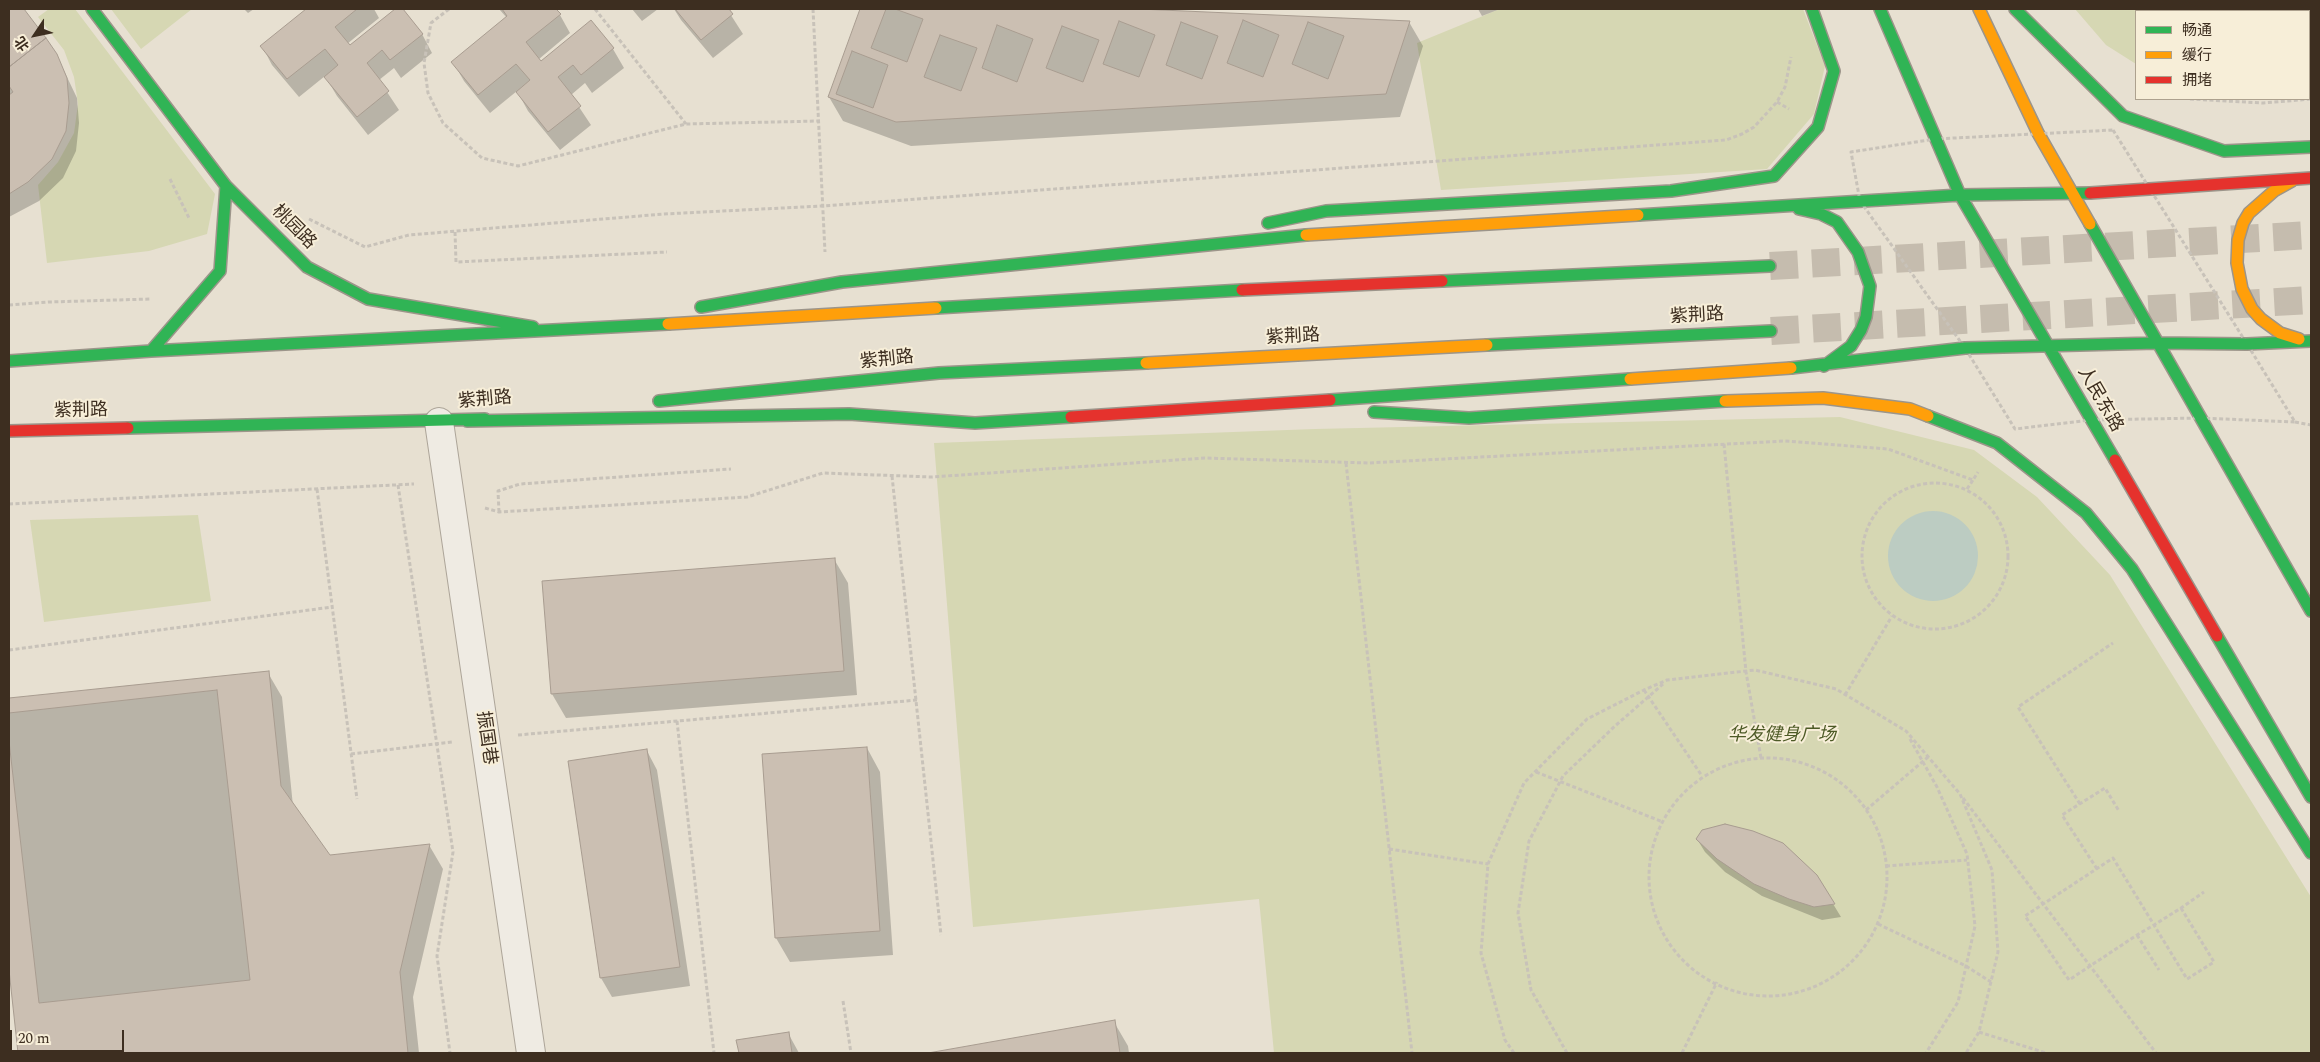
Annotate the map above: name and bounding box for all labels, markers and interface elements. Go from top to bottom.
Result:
north arrow [10,10,60,60]
legend [2135,10,2310,100]
text: 畅通 [2182,19,2212,42]
text: 北 [10,32,35,55]
text: 缓行 [2182,44,2212,67]
text: 拥堵 [2182,69,2212,92]
street label: 桃园路 [266,201,320,255]
street label: 紫荆路 [1669,305,1725,329]
street label: 紫荆路 [1265,326,1321,350]
street label: 紫荆路 [859,347,915,375]
street label: 人民东路 [2072,363,2126,437]
street label: 紫荆路 [457,388,513,414]
street label: 紫荆路 [54,401,108,423]
street label: 振国巷 [471,710,499,766]
park label: 华发健身广场 [1728,725,1836,747]
scale bar [12,1020,126,1052]
text: 20 m [18,1027,50,1050]

